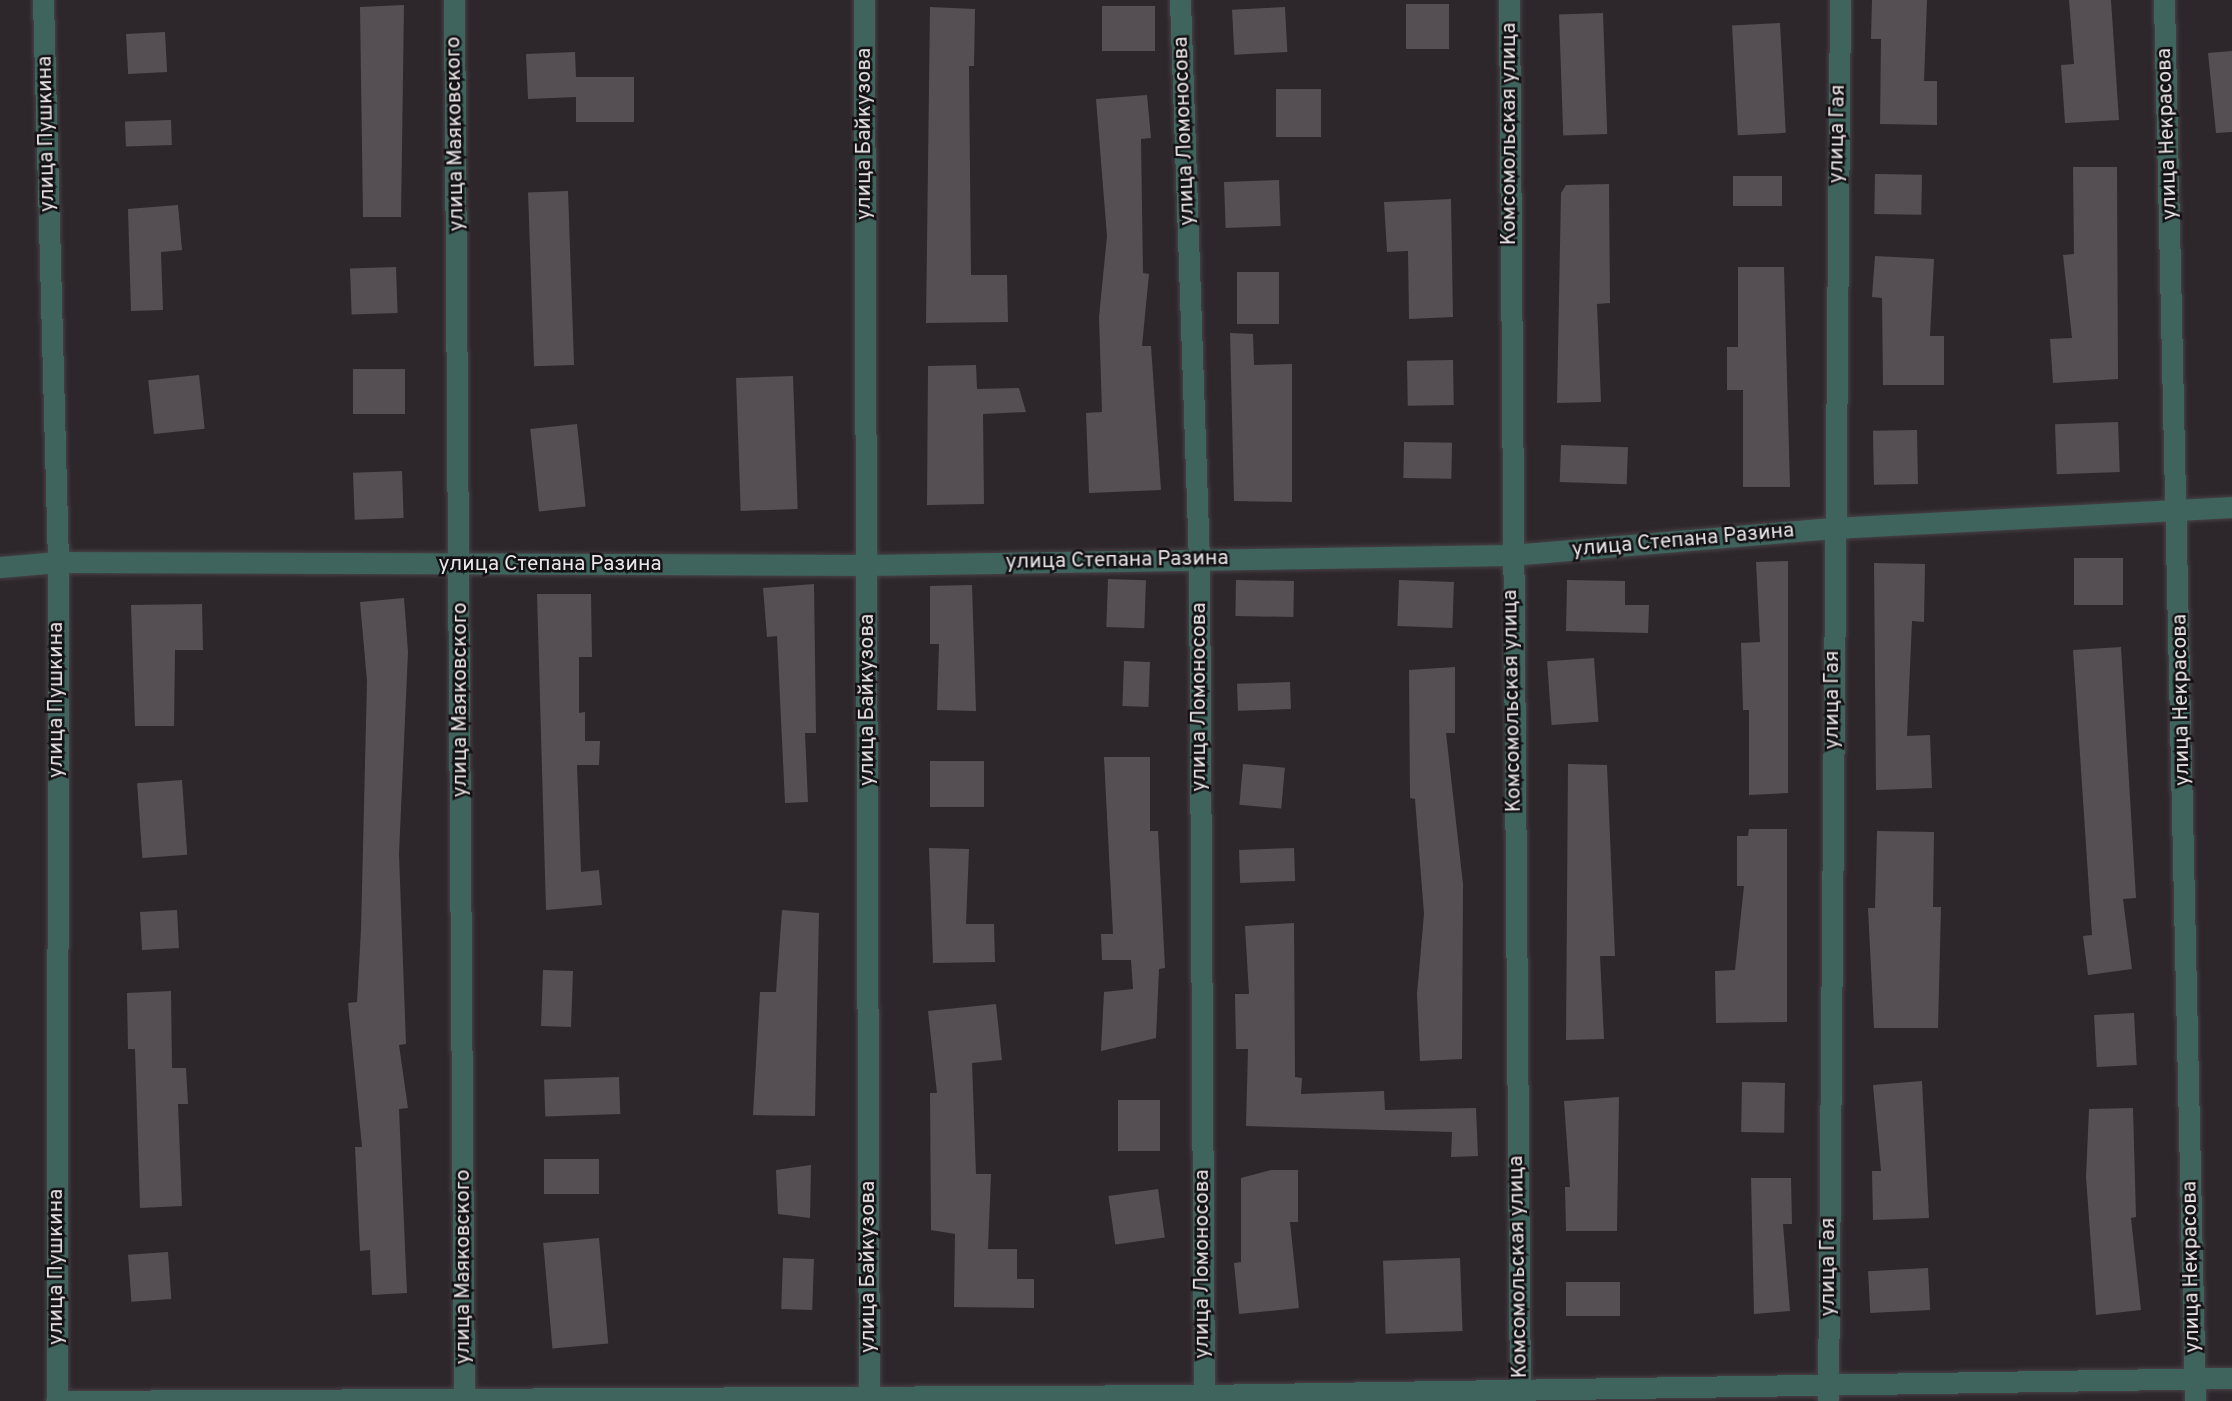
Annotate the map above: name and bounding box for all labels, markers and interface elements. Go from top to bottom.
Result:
street label: Комсомольская улица [1497,23,1523,245]
street label: улица Маяковского [442,36,470,232]
street label: улица Ломоносова [1169,36,1201,226]
street label: улица Байкузова [852,48,878,220]
street label: улица Некрасова [2152,48,2184,220]
street label: улица Пушкина [33,56,61,212]
street label: улица Гая [1825,84,1851,184]
street label: улица Степана Разина [1571,519,1795,563]
street label: улица Степана Разина [1005,546,1229,576]
street label: улица Степана Разина [439,552,661,578]
street label: Комсомольская улица [1498,589,1528,813]
street label: улица Ломоносова [1187,602,1213,792]
street label: улица Маяковского [448,603,474,797]
street label: улица Байкузова [855,614,881,786]
street label: улица Некрасова [2168,614,2196,786]
street label: улица Пушкина [44,622,70,778]
street label: улица Гая [1820,651,1846,749]
street label: Комсомольская улица [1504,1155,1534,1379]
street label: улица Ломоносова [1190,1169,1216,1359]
street label: улица Маяковского [451,1170,477,1364]
street label: улица Байкузова [856,1181,882,1353]
street label: улица Некрасова [2178,1181,2206,1353]
street label: улица Пушкина [44,1189,70,1345]
street label: улица Гая [1816,1218,1842,1316]

